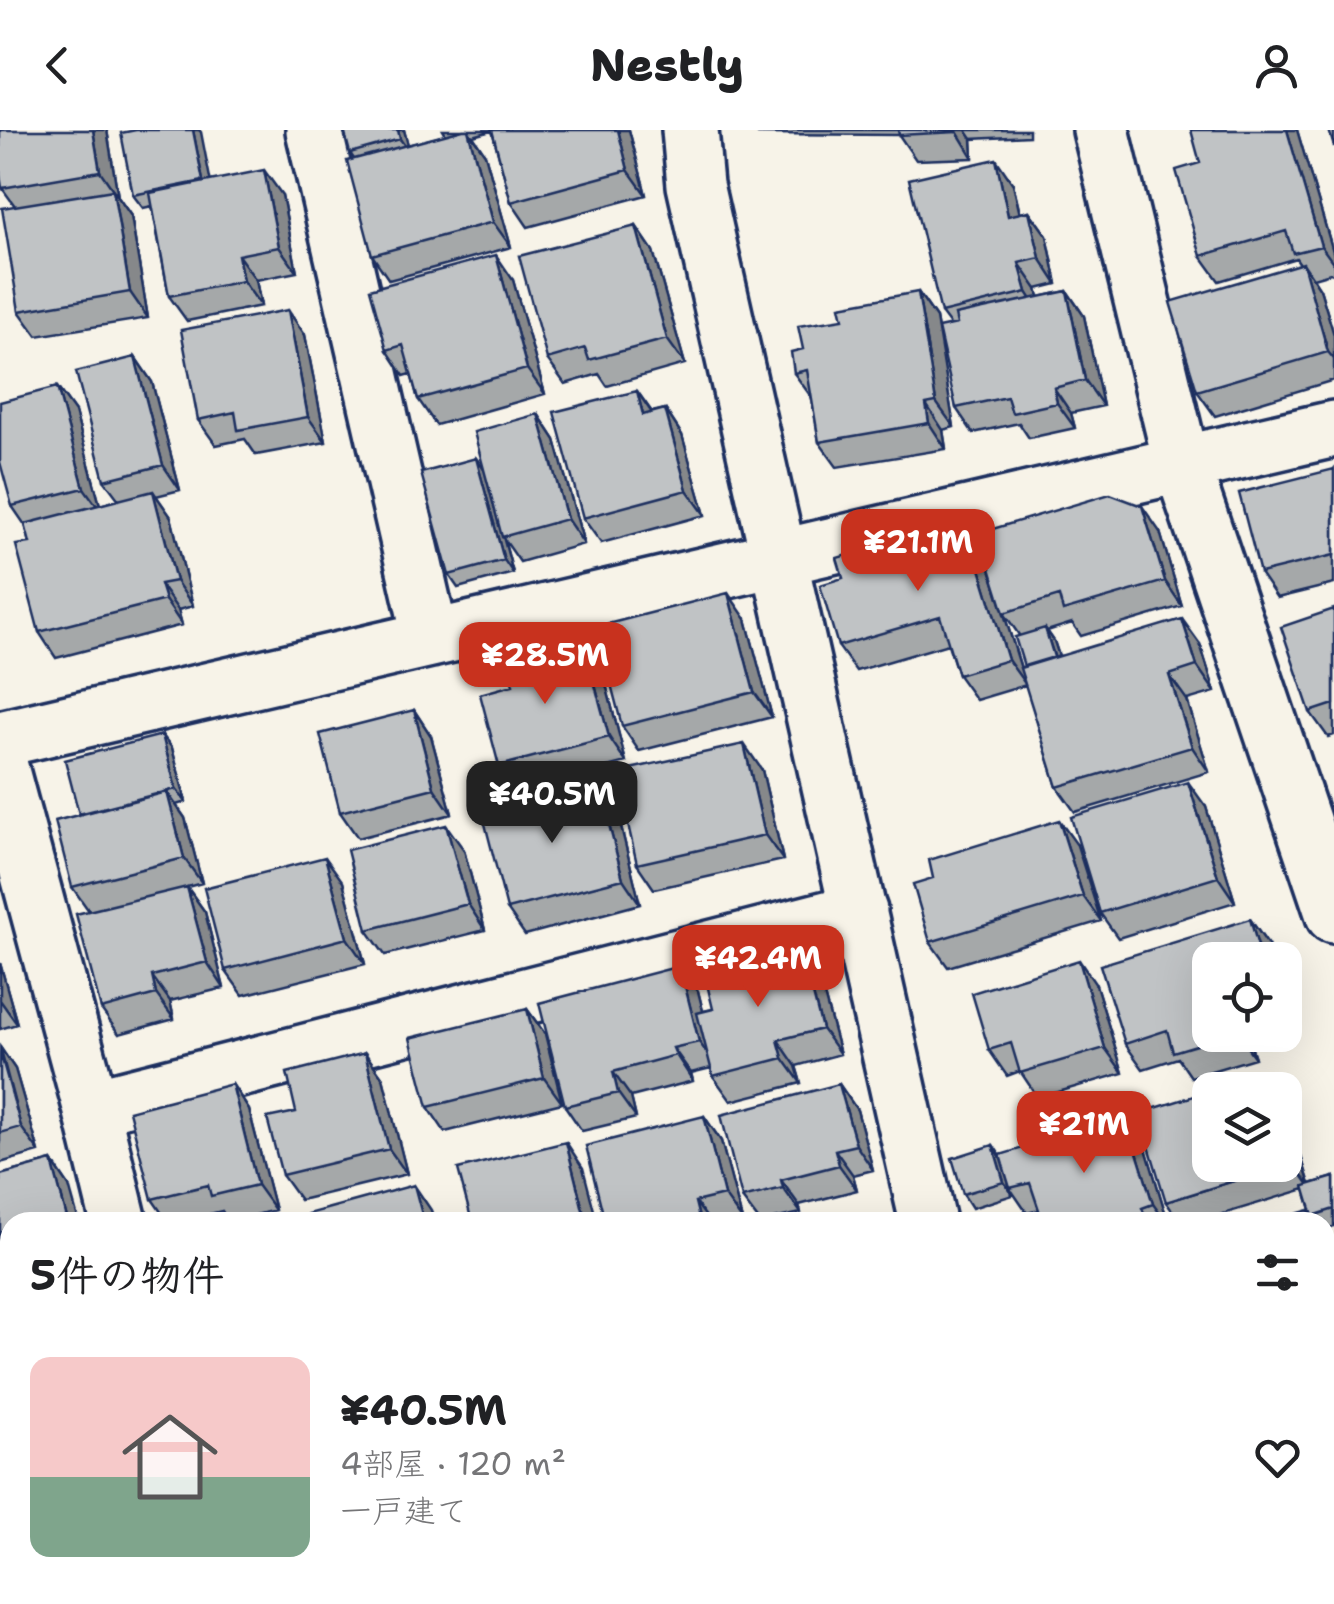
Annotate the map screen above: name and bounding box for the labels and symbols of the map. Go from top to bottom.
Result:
pin: ¥21.1M [837,509,999,594]
pin: ¥28.5M [464,622,626,707]
pin: ¥40.5M [471,761,633,846]
pin: ¥42.4M [677,925,839,1010]
pin: ¥21M [1025,1091,1143,1176]

